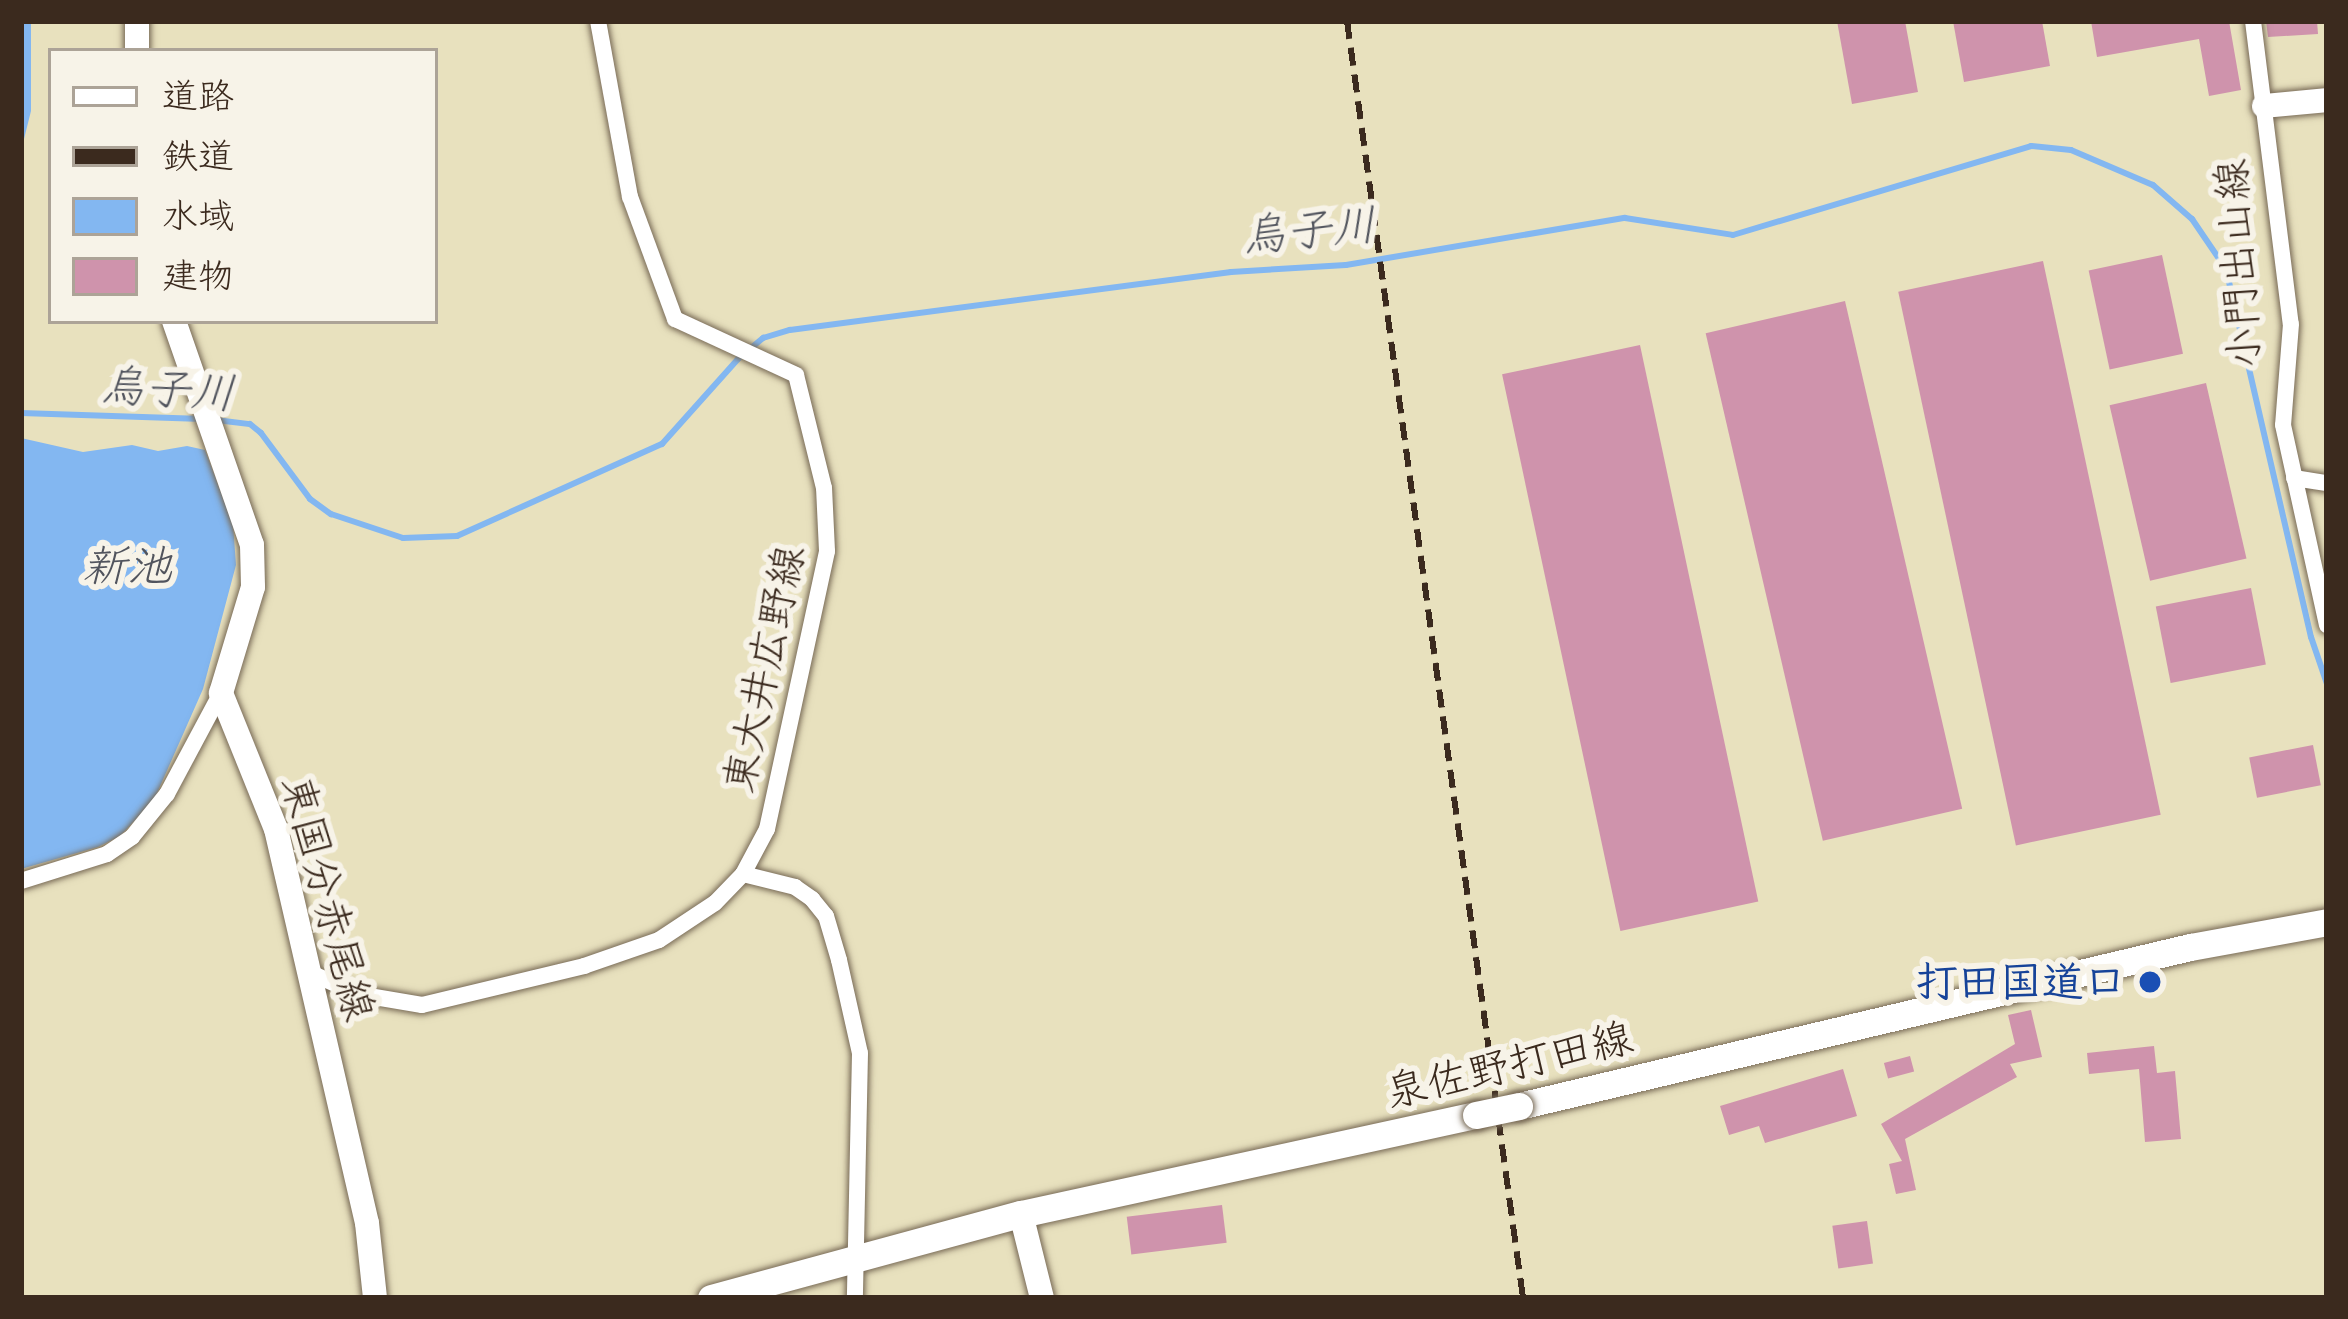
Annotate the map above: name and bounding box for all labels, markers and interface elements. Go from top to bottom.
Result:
legend [48,48,438,324]
text: 道路 [162,64,234,128]
text: 鉄道 [162,124,234,188]
street label: 小門出山線 [2206,157,2270,371]
text: 水域 [162,184,234,248]
water label: 烏子川 [1239,198,1379,264]
text: 建物 [162,244,234,308]
water label: 烏子川 [99,358,237,422]
water label: 新池 [82,540,172,594]
street label: 東大井広野線 [713,541,815,797]
street label: 東国分赤尾線 [271,770,385,1026]
place label: 打田国道口 [1916,957,2126,1007]
marker: 打田国道口 [2137,969,2163,995]
street label: 泉佐野打田線 [1381,1012,1637,1118]

